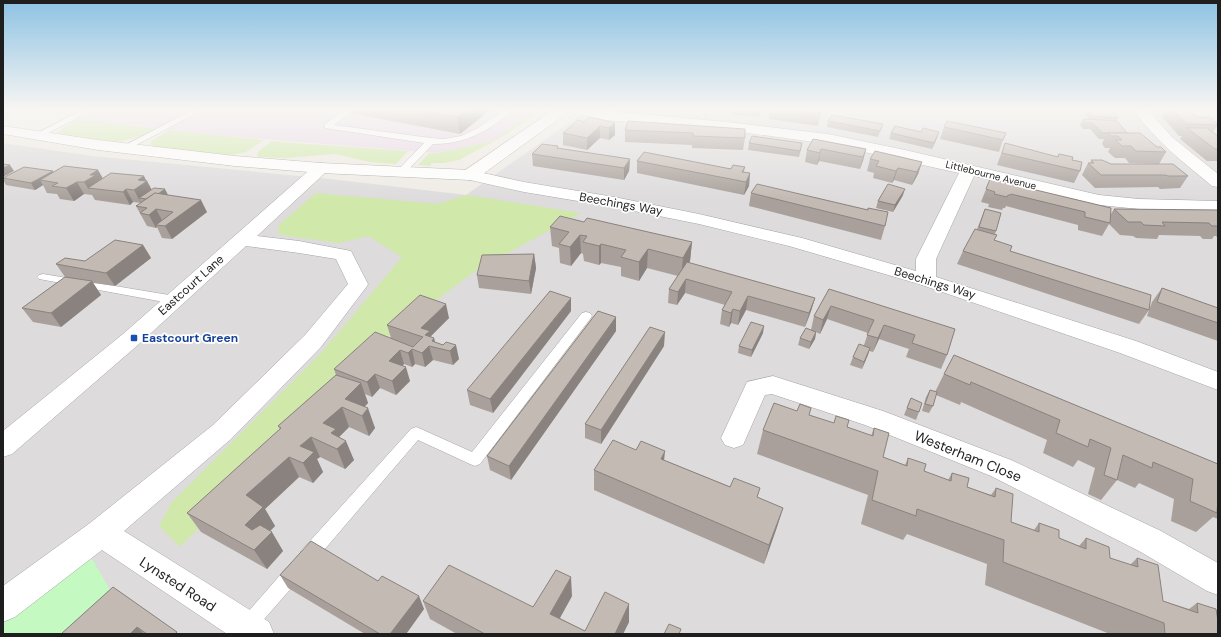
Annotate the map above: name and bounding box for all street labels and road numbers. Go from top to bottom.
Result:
street label: Littlebourne Avenue [944,157,1038,193]
street label: Beechings Way [578,189,664,219]
street label: Eastcourt Lane [155,251,227,319]
street label: Beechings Way [892,263,978,303]
street label: Westerham Close [912,426,1024,486]
street label: Lynsted Road [136,553,220,615]

